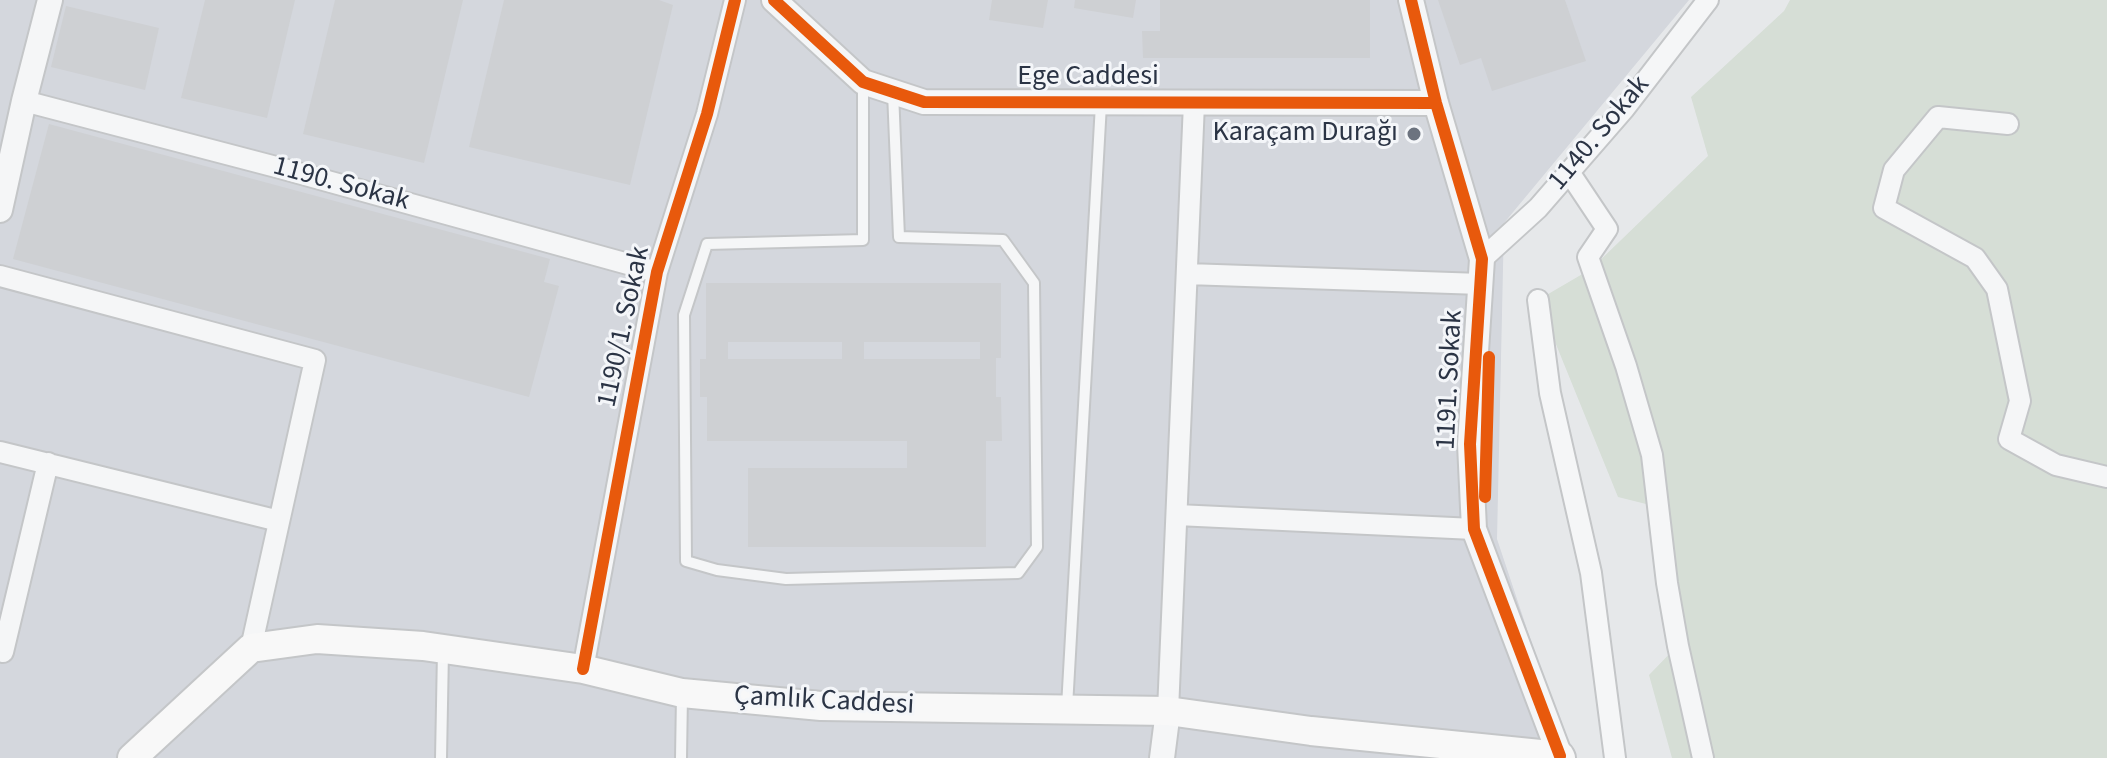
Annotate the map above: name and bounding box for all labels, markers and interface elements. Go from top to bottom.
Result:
street label: Ege Caddesi [1017,61,1159,95]
street label: 1140. Sokak [1542,70,1658,198]
place label: Karaçam Durağı [1212,117,1398,151]
marker: Karaçam Durağı [1405,125,1423,143]
street label: 1190. Sokak [269,151,413,219]
street label: 1190/1. Sokak [592,243,658,411]
street label: 1191. Sokak [1431,309,1471,451]
street label: Çamlık Caddesi [733,680,915,724]

